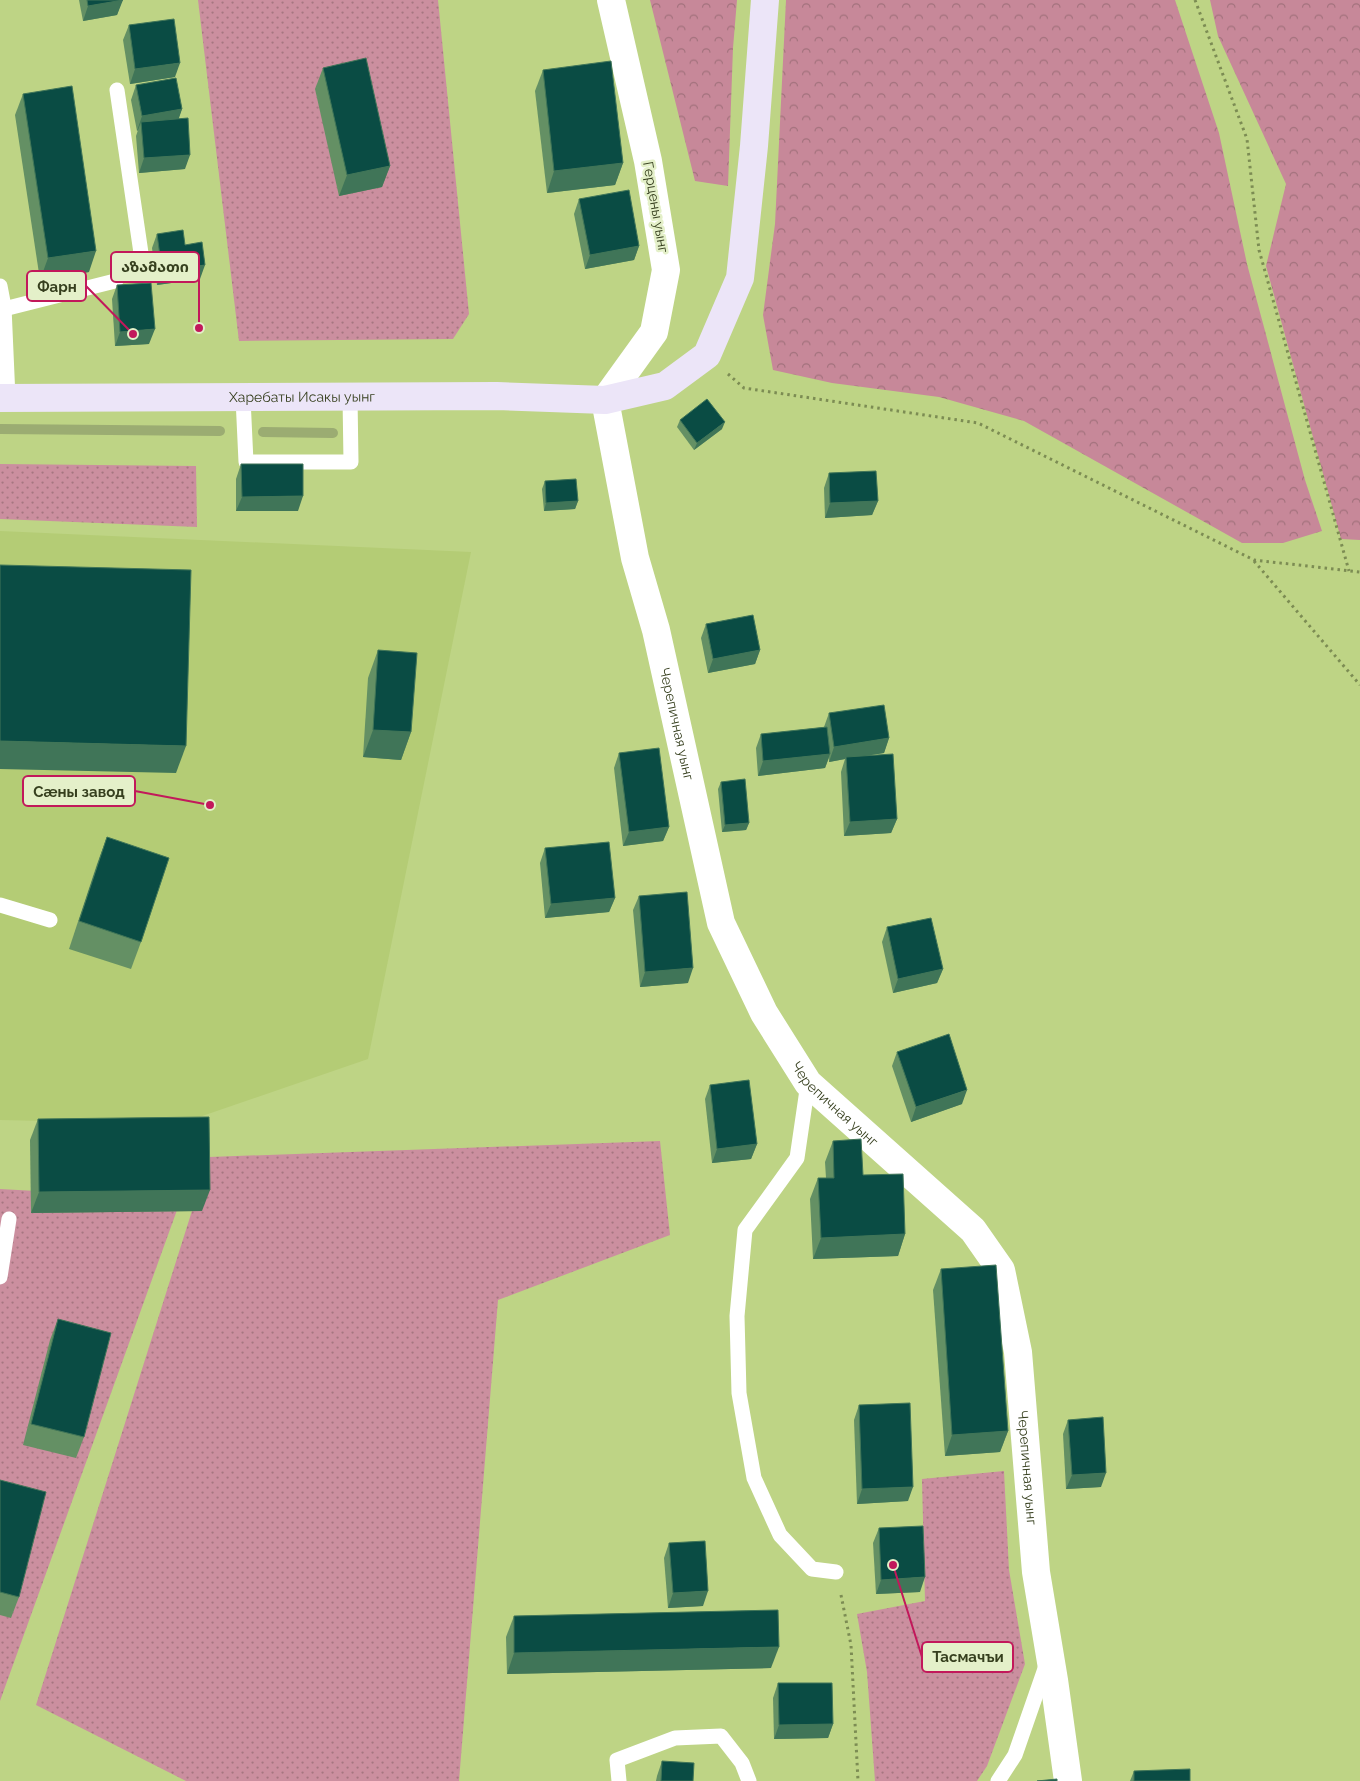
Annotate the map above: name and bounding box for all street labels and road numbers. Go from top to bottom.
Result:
street label: Герцены уынг [640,160,672,254]
street label: Харебаты Исакы уынг [229,388,375,405]
street label: Черепичная уынг [657,666,697,782]
street label: Черепичная уынг [789,1059,882,1150]
street label: Черепичная уынг [1015,1410,1040,1526]

